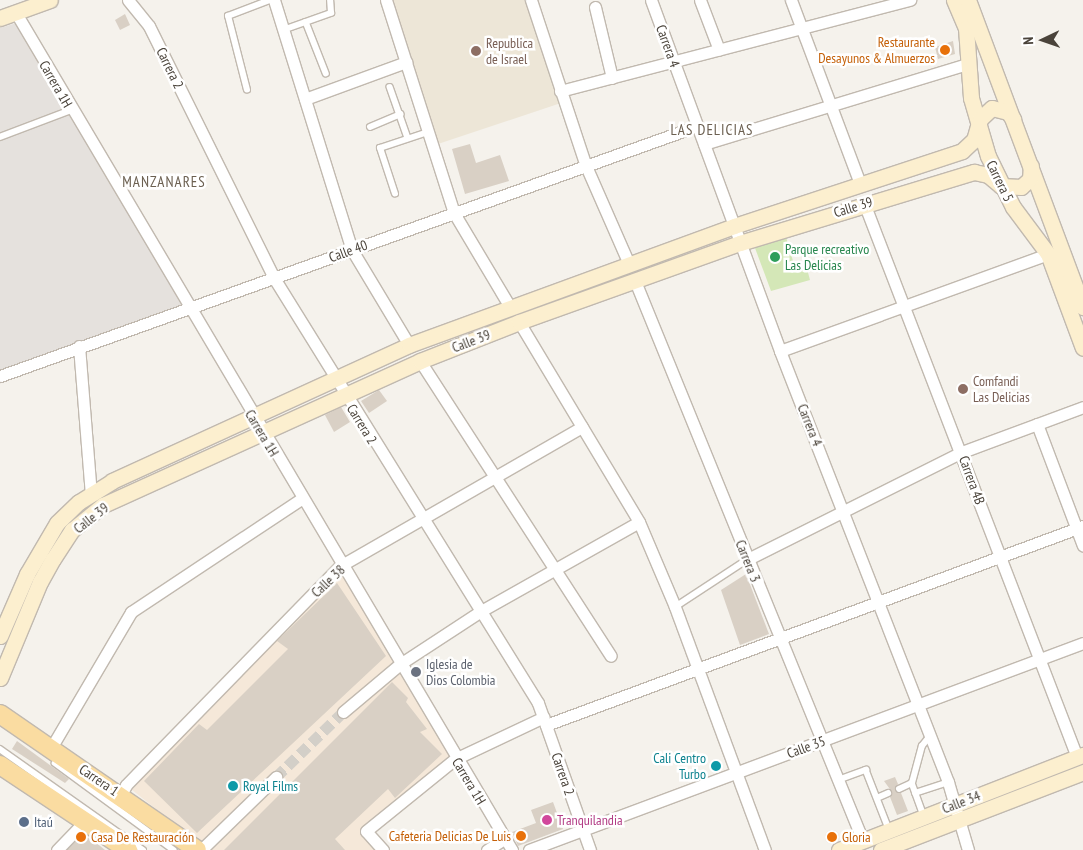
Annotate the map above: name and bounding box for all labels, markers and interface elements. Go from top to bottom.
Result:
north arrow [1018,15,1068,65]
street label: Carrera 4 [653,22,683,70]
place label: Restaurante Desayunos & Almuerzos [818,34,935,66]
place label: Republica de Israel [486,35,533,68]
text: N [1019,37,1037,45]
marker: Restaurante Desayunos & Almuerzos [939,44,951,56]
street label: Carrera 2 [153,45,187,91]
marker: Republica de Israel [470,45,482,57]
street label: Carrera 1H [36,58,76,110]
district label: LAS DELICIAS [669,121,755,139]
street label: Carrera 5 [983,158,1017,204]
district label: MANZANARES [121,173,207,191]
street label: Calle 39 [832,193,874,221]
street label: Calle 40 [326,236,370,266]
place label: Parque recreativo Las Delicias [785,241,869,274]
marker: Parque recreativo Las Delicias [769,251,781,263]
street label: Calle 39 [449,326,493,356]
place label: Comfandi Las Delicias [973,373,1030,406]
marker: Comfandi Las Delicias [957,383,969,395]
street label: Carrera 2 [343,401,381,447]
street label: Carrera 4 [794,401,826,449]
street label: Carrera 1H [242,407,282,459]
street label: Carrera 4B [955,453,989,507]
street label: Calle 39 [70,499,112,537]
street label: Carrera 3 [732,537,764,585]
street label: Calle 38 [308,561,348,601]
place label: Iglesia de Dios Colombia [426,656,495,689]
marker: Iglesia de Dios Colombia [410,666,422,678]
street label: Calle 35 [784,732,828,762]
street label: Carrera 2 [548,750,578,798]
place label: Cali Centro Turbo [653,750,706,782]
street label: Carrera 1H [449,755,489,807]
marker: Cali Centro Turbo [710,760,722,772]
street label: Carrera 1 [76,761,122,799]
place label: Royal Films [243,778,298,794]
marker: Royal Films [227,780,239,792]
street label: Calle 34 [939,787,983,817]
place label: Tranquilandia [557,812,623,828]
place label: Itaú [34,814,53,830]
marker: Tranquilandia [541,814,553,826]
marker: Itaú [18,816,30,828]
place label: Cafeteria Delicias De Luis [389,828,511,844]
place label: Casa De Restauración [91,829,194,845]
place label: Gloria [842,829,871,845]
marker: Cafeteria Delicias De Luis [515,830,527,842]
marker: Casa De Restauración [75,831,87,843]
marker: Gloria [826,831,838,843]

